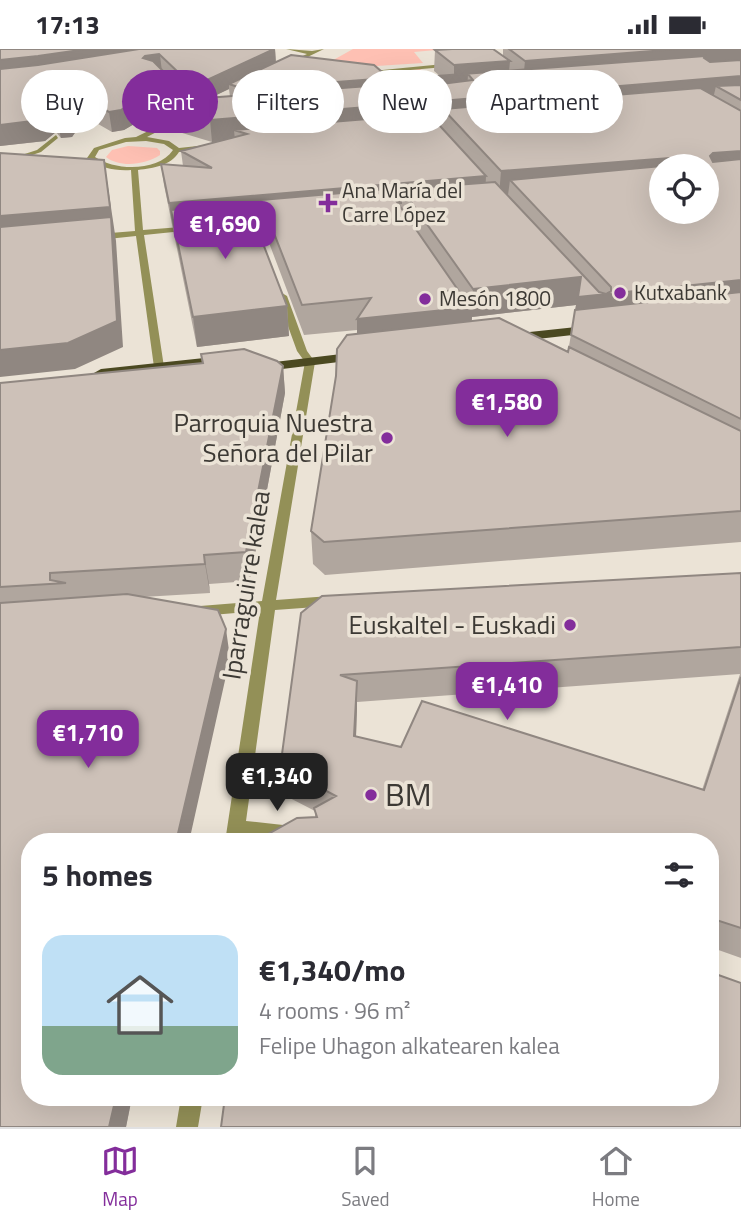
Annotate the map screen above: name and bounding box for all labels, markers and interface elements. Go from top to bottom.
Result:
text: 17:13 [35,5,100,44]
chip: Buy [21,70,108,133]
chip: Rent [122,70,218,133]
chip: Filters [232,70,344,133]
chip: New [358,70,452,133]
chip: Apartment [466,70,623,133]
map controls [649,154,719,224]
button: locate [649,154,719,224]
place label: Ana María del Carre López [342,174,463,230]
marker: Ana María del Carre López [320,195,336,211]
pin: €1,690 [168,201,282,261]
text: €1,690 [190,206,260,241]
place label: Kutxabank [634,276,727,308]
place label: Mesón 1800 [439,282,551,314]
marker: Kutxabank [612,285,628,301]
marker: Mesón 1800 [417,291,433,307]
pin: €1,580 [450,379,564,439]
text: €1,580 [472,384,542,419]
place label: Parroquia Nuestra Señora del Pilar [174,403,373,472]
marker: Parroquia Nuestra Señora del Pilar [379,430,395,446]
street label: Iparraguirre kalea [211,487,280,682]
place label: Euskaltel - Euskadi [349,605,556,644]
marker: Euskaltel - Euskadi [562,617,578,633]
pin: €1,410 [450,663,564,722]
text: €1,410 [472,667,542,702]
pin: €1,710 [31,711,145,770]
text: €1,710 [53,715,123,750]
pin: €1,340 [220,753,334,813]
text: €1,340 [242,758,312,793]
place label: BM [385,770,432,818]
marker: BM [363,787,379,803]
text: 5 homes [42,852,153,898]
icon: filters [660,856,698,894]
text: €1,340/mo [259,947,405,993]
icon: home [98,963,182,1047]
text: 4 rooms · 96 m² [259,993,410,1028]
text: Felipe Uhagon alkatearen kalea [259,1028,560,1063]
tab: Map [101,1142,139,1213]
tab: Saved [341,1142,390,1213]
tab: Home [592,1142,640,1213]

